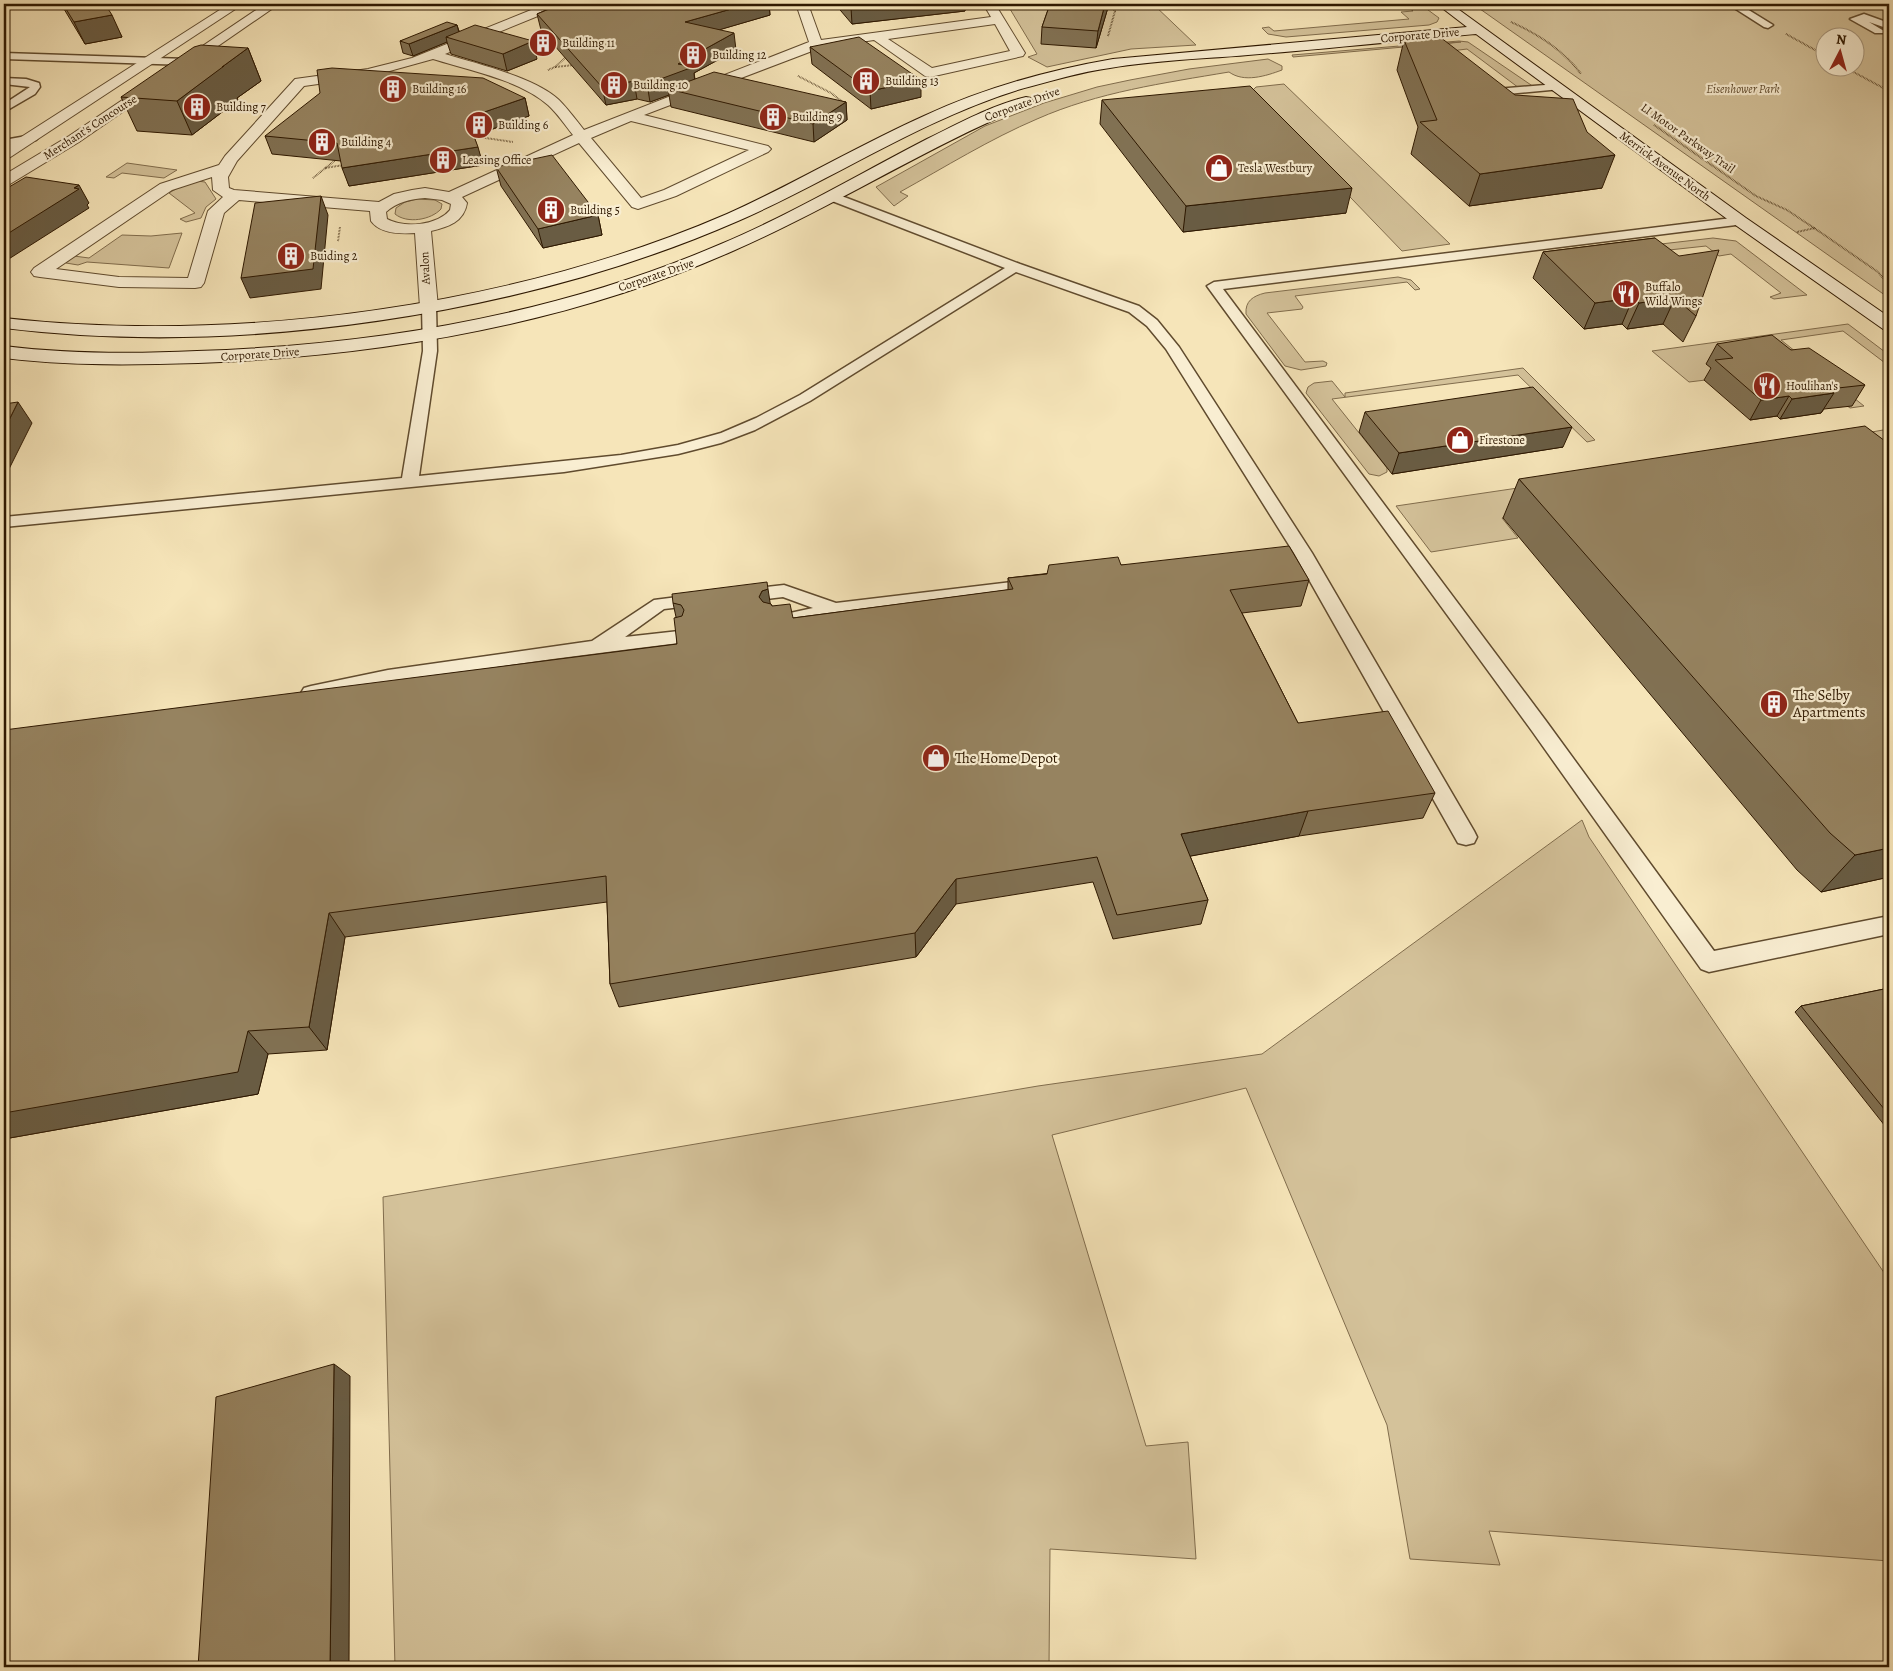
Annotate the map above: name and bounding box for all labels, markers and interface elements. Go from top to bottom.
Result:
street label: Corporate Drive [1380,24,1460,46]
building icon: Building 11 [528,28,558,58]
north arrow [1816,28,1866,78]
text: N [1835,30,1847,50]
place label: Building 11 [562,35,615,51]
building icon: Building 12 [678,40,708,70]
place label: Building 12 [712,47,767,63]
building icon: Building 13 [851,66,881,96]
building icon: Building 10 [599,70,629,100]
place label: Building 13 [885,73,939,89]
building icon: Building 16 [378,74,408,104]
place label: Building 10 [633,77,688,93]
place label: Building 16 [412,81,467,97]
park label: Eisenhower Park [1706,81,1780,97]
street label: Corporate Drive [982,83,1062,125]
street label: Merchant's Concourse [40,91,140,163]
building icon: Building 7 [182,92,212,122]
place label: Building 7 [216,99,267,115]
street label: LI Motor Parkway Trail [1638,99,1738,177]
building icon: Building 9 [758,102,788,132]
place label: Building 9 [792,109,842,125]
building icon: Building 6 [464,110,494,140]
place label: Building 6 [498,117,549,133]
building icon: Building 4 [307,127,337,157]
street label: Merrick Avenue North [1616,128,1714,205]
place label: Building 4 [341,134,392,150]
building icon: Leasing Office [428,145,458,175]
place label: Leasing Office [462,152,531,168]
shop icon: Tesla Westbury [1204,153,1234,183]
place label: Tesla Westbury [1238,160,1313,176]
building icon: Building 5 [536,195,566,225]
place label: Building 5 [570,202,620,218]
building icon: Buiding 2 [276,241,306,271]
place label: Buiding 2 [310,248,358,264]
street label: Avalon [416,251,434,286]
street label: Corporate Drive [616,255,696,295]
restaurant icon: Buffalo Wild Wings [1611,279,1641,309]
place label: Buffalo Wild Wings [1644,279,1703,309]
street label: Corporate Drive [220,343,300,365]
restaurant icon: Houlihan's [1752,371,1782,401]
place label: Houlihan's [1786,378,1838,394]
shop icon: Firestone [1445,425,1475,455]
place label: Firestone [1479,432,1525,448]
place label: The Selby Apartments [1792,685,1865,722]
building icon: The Selby Apartments [1759,689,1789,719]
shop icon: The Home Depot [921,743,951,773]
place label: The Home Depot [955,748,1058,768]

